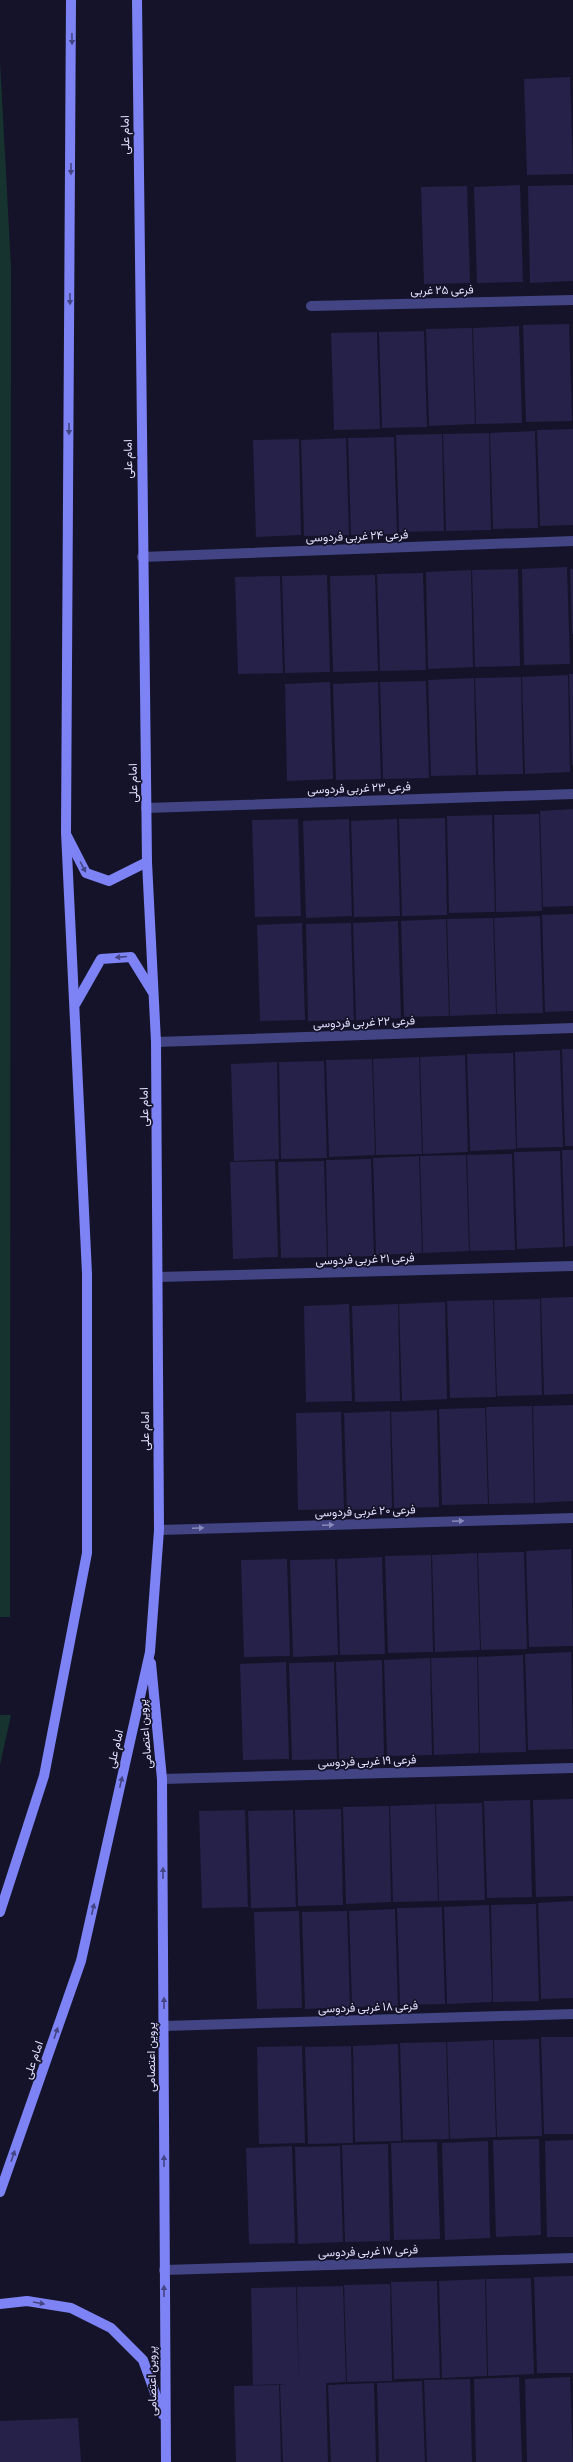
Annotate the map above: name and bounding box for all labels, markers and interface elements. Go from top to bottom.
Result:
one-way arrow [69,33,75,46]
street label: امام علی [119,115,133,155]
one-way arrow [68,163,75,175]
street label: فرعی ۲۵ غربی [410,283,474,299]
one-way arrow [67,293,73,306]
one-way arrow [66,423,72,436]
street label: امام علی [122,439,136,479]
street label: فرعی ۲۴ غربی فردوسی [305,528,409,546]
street label: امام علی [127,763,141,803]
street label: فرعی ۲۳ غربی فردوسی [307,780,411,798]
one-way arrow [80,861,86,873]
one-way arrow [115,954,127,961]
street label: فرعی ۲۲ غربی فردوسی [313,1014,415,1032]
street label: امام علی [138,1087,152,1127]
street label: فرعی ۲۱ غربی فردوسی [315,1251,415,1269]
street label: امام علی [139,1411,153,1451]
street label: فرعی ۲۰ غربی فردوسی [314,1503,416,1521]
one-way arrow [452,1518,465,1524]
one-way arrow [322,1521,334,1528]
one-way arrow [192,1525,204,1532]
street label: پروین اعتصامی [136,1698,156,1769]
street label: امام علی [105,1728,127,1770]
street label: فرعی ۱۹ غربی فردوسی [317,1753,417,1771]
one-way arrow [119,1775,125,1788]
one-way arrow [160,1866,166,1879]
one-way arrow [91,1902,97,1915]
one-way arrow [161,1996,167,2009]
street label: فرعی ۱۸ غربی فردوسی [318,1999,418,2017]
street label: پروین اعتصامی [145,2022,159,2092]
one-way arrow [53,2026,59,2038]
street label: امام علی [21,2039,47,2081]
one-way arrow [10,2149,16,2161]
one-way arrow [161,2154,167,2167]
street label: فرعی ۱۷ غربی فردوسی [318,2243,418,2261]
one-way arrow [161,2284,167,2297]
one-way arrow [33,2300,45,2306]
street label: پروین اعتصامی [145,2346,161,2416]

